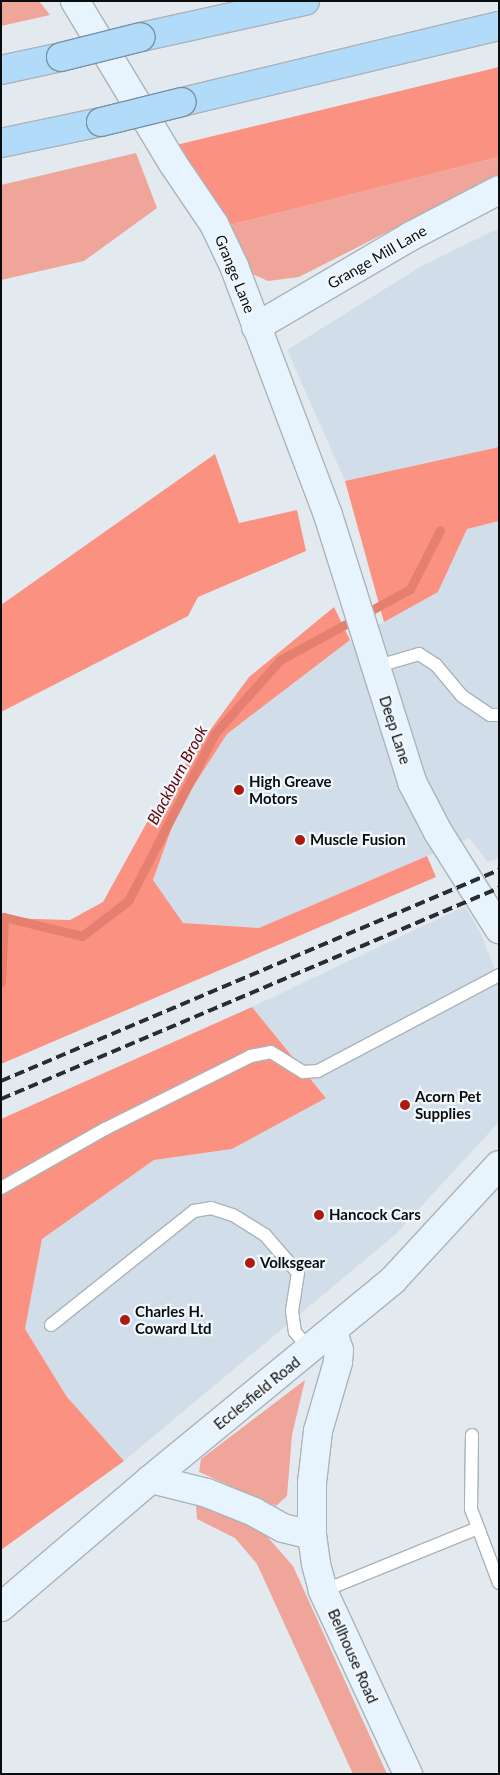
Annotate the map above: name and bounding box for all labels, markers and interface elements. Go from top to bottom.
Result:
street label: Grange Mill Lane [324,221,430,293]
street label: Grange Lane [211,232,259,316]
street label: Deep Lane [375,694,415,766]
water label: Blackburn Brook [143,722,211,828]
place label: High Greave Motors [249,772,332,807]
marker: High Greave Motors [233,784,245,796]
place label: Muscle Fusion [310,831,406,849]
marker: Muscle Fusion [294,834,306,846]
place label: Acorn Pet Supplies [415,1087,481,1122]
marker: Acorn Pet Supplies [399,1099,411,1111]
place label: Hancock Cars [329,1206,421,1224]
marker: Hancock Cars [313,1209,325,1221]
place label: Volksgear [260,1254,325,1272]
marker: Volksgear [244,1257,256,1269]
place label: Charles H. Coward Ltd [135,1302,212,1337]
marker: Charles H. Coward Ltd [119,1314,131,1326]
street label: Ecclesfield Road [210,1353,304,1433]
street label: Bellhouse Road [324,1606,382,1706]

